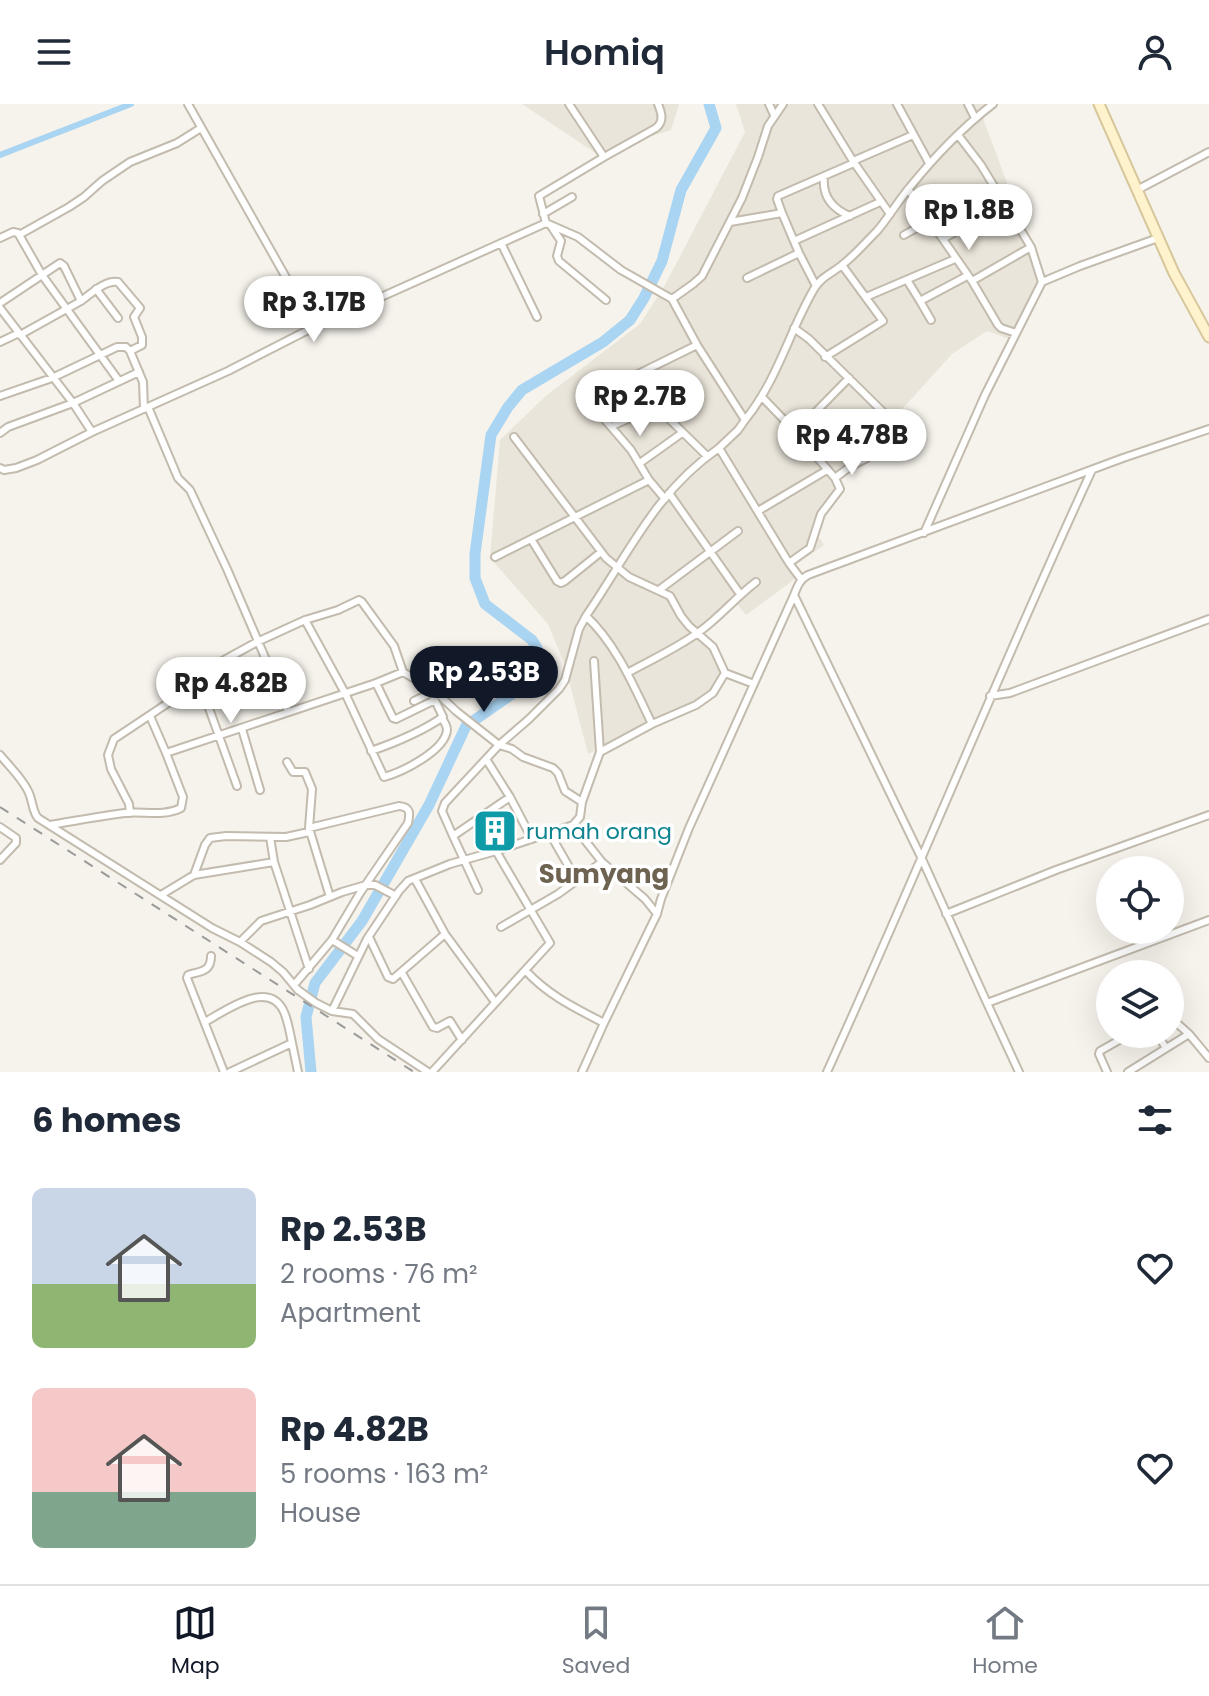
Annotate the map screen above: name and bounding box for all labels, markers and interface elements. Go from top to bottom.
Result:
text: Homiq [544,27,665,78]
icon: menu [32,30,76,74]
icon: person [1133,30,1177,74]
pin: Rp 1.8B [895,184,1043,252]
text: Rp 1.8B [923,192,1015,228]
pin: Rp 3.17B [231,276,397,344]
text: Rp 3.17B [262,284,366,320]
pin: Rp 2.7B [566,370,714,438]
text: Rp 2.7B [593,378,687,414]
pin: Rp 4.78B [769,409,935,477]
text: Rp 4.78B [796,417,908,453]
pin: Rp 2.53B [401,646,567,714]
text: Rp 2.53B [428,654,540,690]
pin: Rp 4.82B [148,657,314,725]
text: Rp 4.82B [174,665,288,701]
building icon: rumah orang [471,807,519,855]
place label: rumah orang [526,816,672,847]
district label: Sumyang [539,856,669,892]
map controls [1096,856,1184,1048]
button: locate [1096,856,1184,944]
button: layers [1096,960,1184,1048]
text: 6 homes [32,1096,181,1144]
icon: filters [1133,1098,1177,1142]
text: Rp 2.53B [280,1205,427,1253]
icon: home [96,1220,192,1316]
icon: heart [1133,1246,1177,1290]
text: 2 rooms · 76 m² [280,1256,478,1292]
text: Apartment [280,1295,421,1331]
text: Rp 4.82B [280,1405,429,1453]
icon: home [96,1420,192,1516]
icon: heart [1133,1446,1177,1490]
text: 5 rooms · 163 m² [280,1456,488,1492]
text: House [280,1495,361,1531]
tab: Map [171,1601,220,1682]
tab: Saved [562,1601,630,1682]
tab: Home [972,1601,1038,1682]

